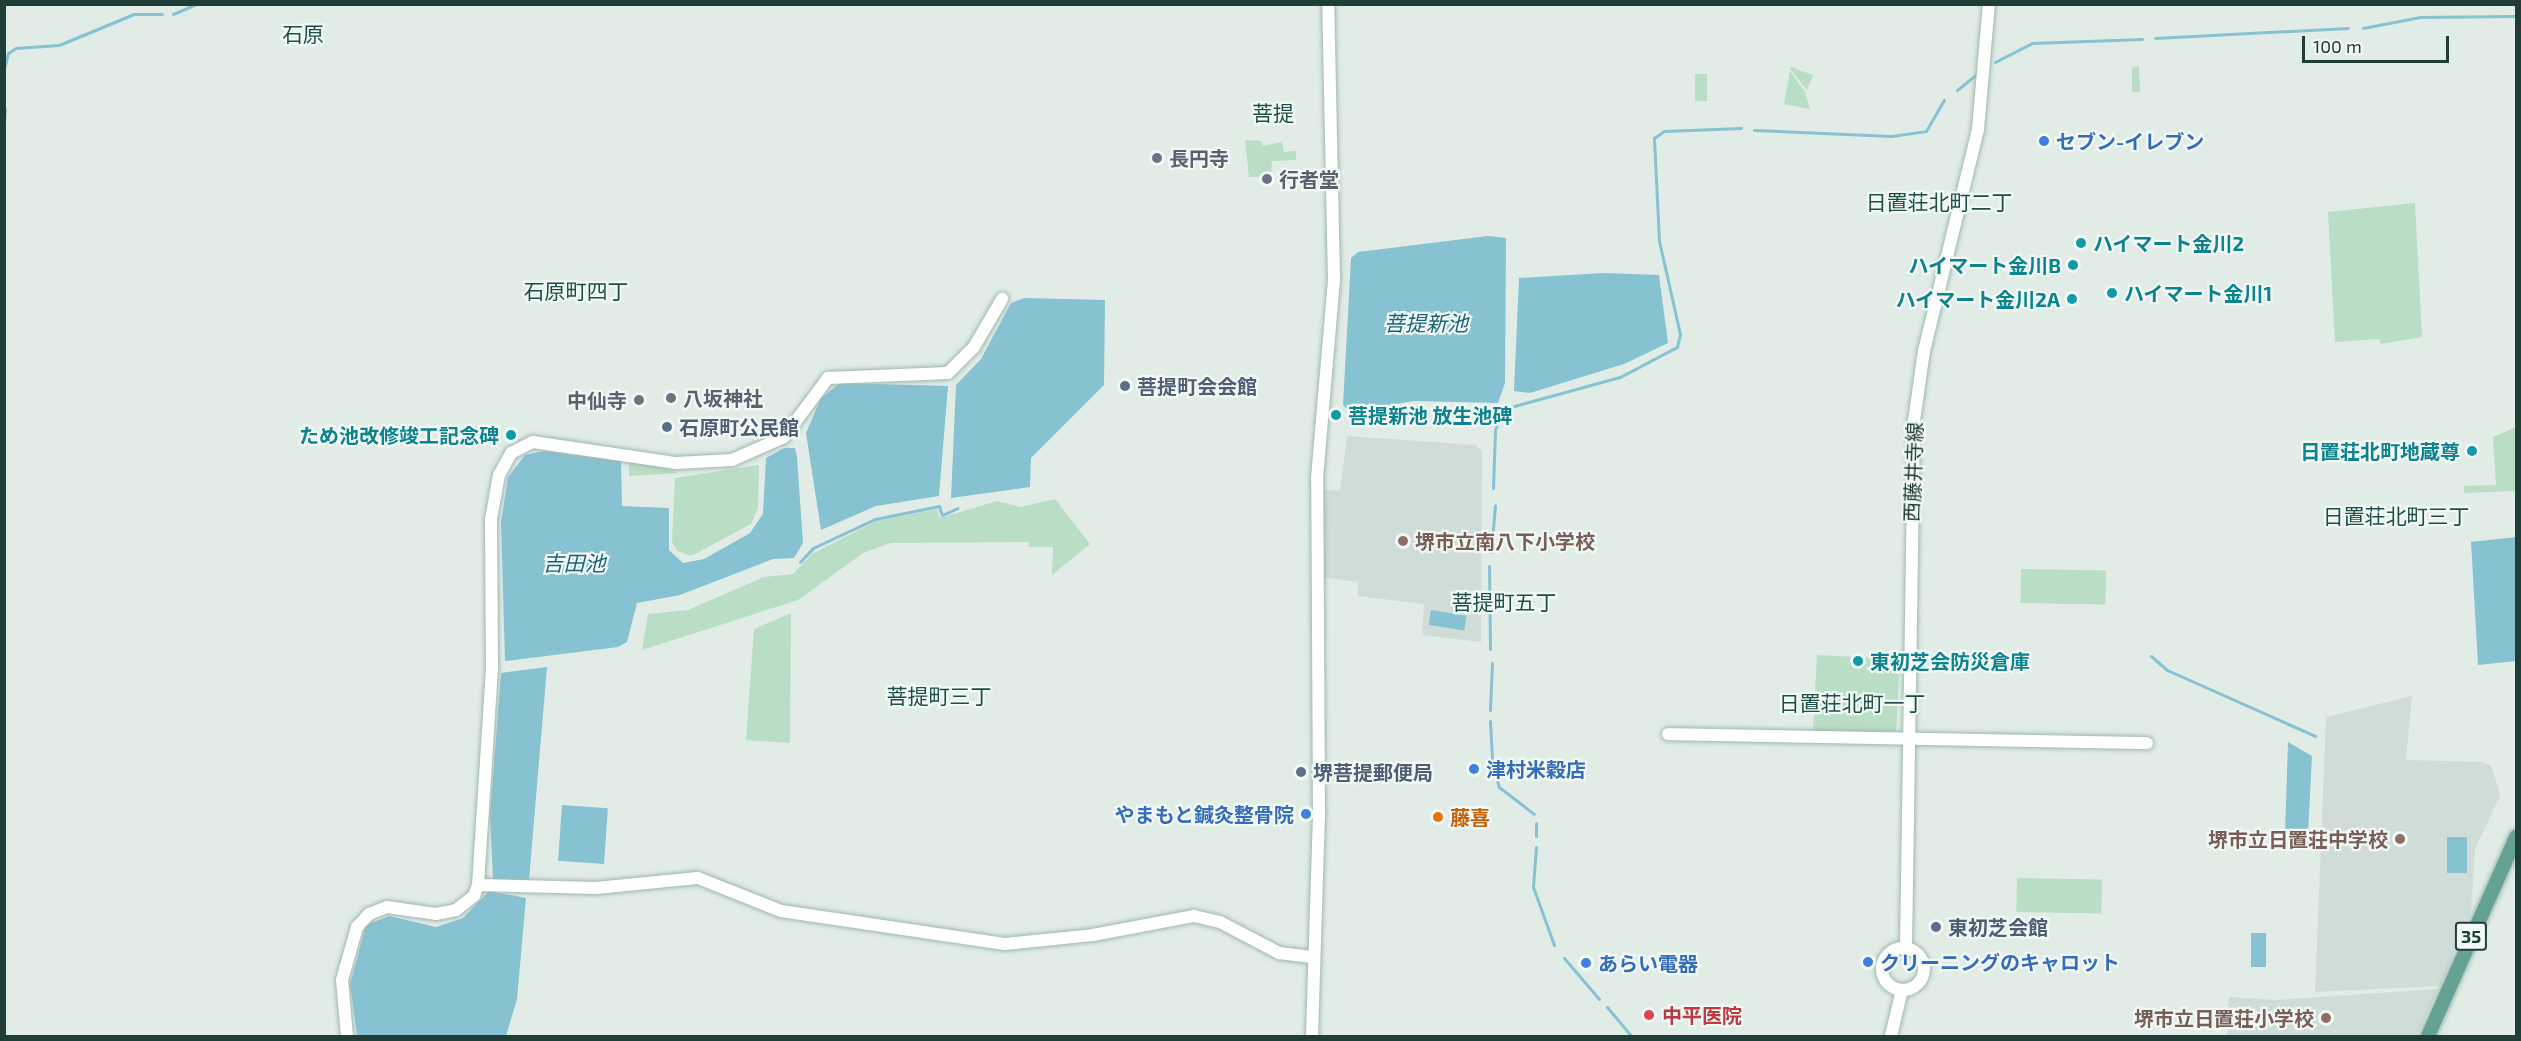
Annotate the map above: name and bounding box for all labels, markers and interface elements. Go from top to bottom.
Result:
district label: 石原 [282,21,324,47]
scale bar [2305,24,2452,62]
text: 100 m [2313,35,2362,57]
district label: 菩提 [1252,100,1294,126]
place label: セブン-イレブン [2056,129,2204,153]
marker: セブン-イレブン [2037,134,2051,148]
place label: 長円寺 [1169,146,1229,170]
marker: 長円寺 [1150,151,1164,165]
place label: 行者堂 [1279,167,1339,191]
marker: 行者堂 [1260,172,1274,186]
district label: 日置荘北町二丁 [1866,189,2012,215]
place label: ハイマート金川2 [2093,231,2245,255]
marker: ハイマート金川2 [2074,236,2088,250]
place label: ハイマート金川B [1908,253,2061,277]
marker: ハイマート金川B [2066,258,2080,272]
district label: 石原町四丁 [524,278,628,304]
place label: ハイマート金川1 [2124,281,2273,305]
marker: ハイマート金川1 [2105,286,2119,300]
place label: ハイマート金川2A [1895,287,2060,311]
marker: ハイマート金川2A [2065,292,2079,306]
water label: 菩提新池 [1384,310,1468,336]
place label: 菩提町会会館 [1137,374,1257,398]
marker: 菩提町会会館 [1118,379,1132,393]
place label: 八坂神社 [683,386,763,410]
place label: 中仙寺 [567,388,627,412]
marker: 八坂神社 [664,391,678,405]
marker: 中仙寺 [632,393,646,407]
place label: 菩提新池 放生池碑 [1348,403,1512,427]
marker: 菩提新池 放生池碑 [1329,408,1343,422]
place label: 石原町公民館 [679,415,799,439]
marker: 石原町公民館 [660,420,674,434]
street label: 西藤井寺線 [1899,422,1927,522]
place label: ため池改修竣工記念碑 [299,423,499,447]
marker: ため池改修竣工記念碑 [504,428,518,442]
place label: 日置荘北町地蔵尊 [2300,439,2460,463]
marker: 日置荘北町地蔵尊 [2465,444,2479,458]
district label: 日置荘北町三丁 [2323,503,2469,529]
place label: 堺市立南八下小学校 [1415,529,1595,553]
marker: 堺市立南八下小学校 [1396,534,1410,548]
water label: 吉田池 [543,550,605,576]
district label: 菩提町五丁 [1452,589,1556,615]
place label: 東初芝会防災倉庫 [1870,649,2030,673]
marker: 東初芝会防災倉庫 [1851,654,1865,668]
district label: 菩提町三丁 [887,683,991,709]
district label: 日置荘北町一丁 [1779,690,1925,716]
place label: 津村米穀店 [1486,757,1586,781]
place label: 堺菩提郵便局 [1313,760,1433,784]
marker: 津村米穀店 [1467,762,1481,776]
marker: 堺菩提郵便局 [1294,765,1308,779]
place label: やまもと鍼灸整骨院 [1114,802,1294,826]
place label: 藤喜 [1450,805,1490,829]
marker: やまもと鍼灸整骨院 [1299,807,1313,821]
marker: 藤喜 [1431,810,1445,824]
place label: 堺市立日置荘中学校 [2208,827,2388,851]
marker: 堺市立日置荘中学校 [2393,832,2407,846]
place label: 東初芝会館 [1948,915,2048,939]
marker: 東初芝会館 [1929,920,1943,934]
road number: 35 [2454,921,2488,951]
place label: クリーニングのキャロット [1880,950,2120,974]
place label: あらい電器 [1598,951,1698,975]
marker: クリーニングのキャロット [1861,955,1875,969]
marker: あらい電器 [1579,956,1593,970]
place label: 中平医院 [1662,1003,1742,1027]
marker: 中平医院 [1640,1006,1658,1024]
place label: 堺市立日置荘小学校 [2134,1006,2314,1030]
marker: 堺市立日置荘小学校 [2319,1011,2333,1025]

